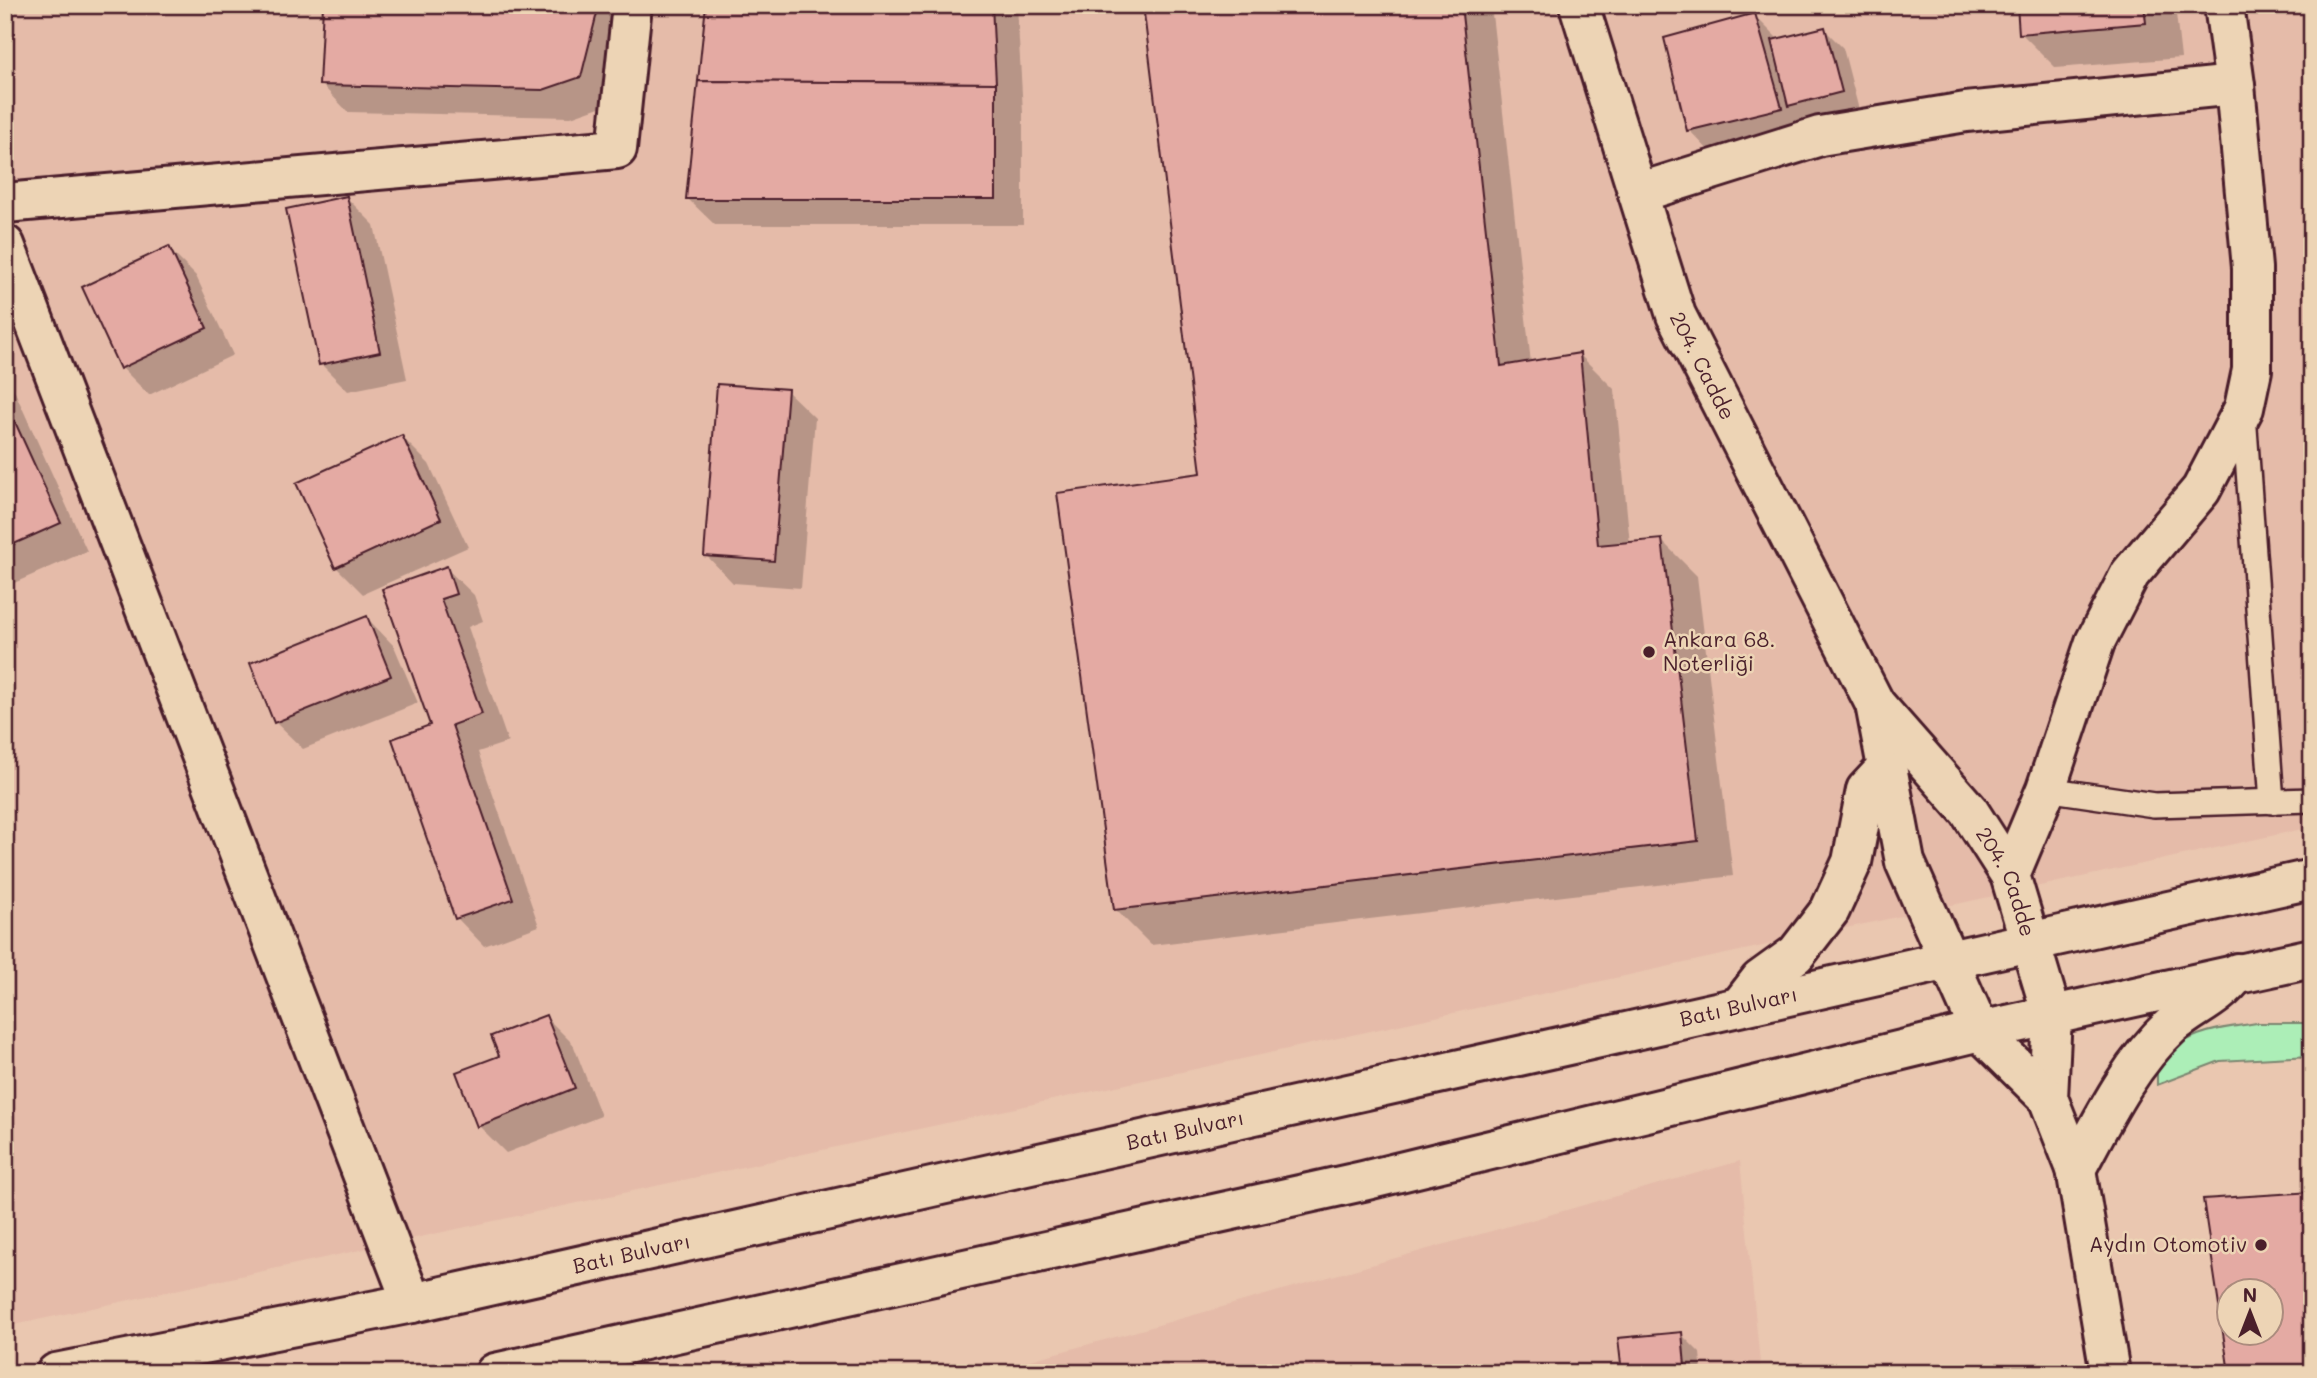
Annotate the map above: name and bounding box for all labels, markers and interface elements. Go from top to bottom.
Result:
street label: 204. Cadde [1665,307,1742,424]
place label: Ankara 68. Noterliği [1663,625,1775,676]
marker: Ankara 68. Noterliği [1641,644,1657,660]
street label: 204. Cadde [1971,821,2043,939]
street label: Batı Bulvarı [1677,979,1800,1032]
street label: Batı Bulvarı [1123,1103,1246,1155]
street label: Batı Bulvarı [570,1226,693,1279]
place label: Aydın Otomotiv [2089,1230,2247,1257]
marker: Aydın Otomotiv [2253,1237,2269,1253]
north arrow [2216,1276,2286,1346]
text: N [2243,1282,2257,1307]

